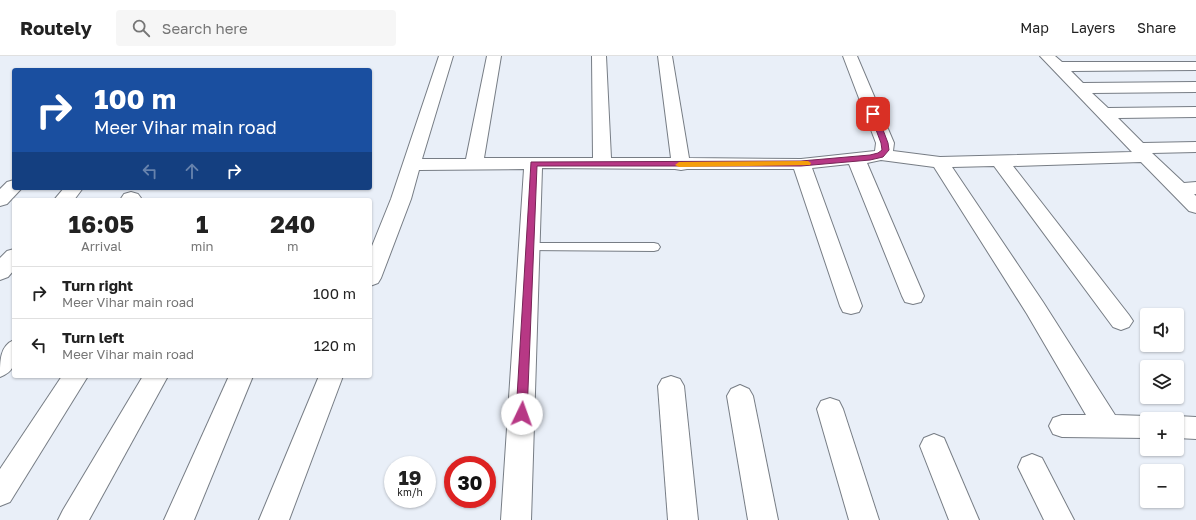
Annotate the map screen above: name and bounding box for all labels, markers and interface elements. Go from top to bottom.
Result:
search box [116,10,396,46]
text: Routely [20,16,92,39]
icon: search [130,17,152,39]
text: Search here [162,19,248,37]
text: Map [1020,19,1049,36]
text: Layers [1071,19,1115,36]
text: Share [1137,19,1176,36]
text: 100 m [94,82,176,115]
icon: right [28,84,80,136]
pin [856,97,890,131]
icon: arrive [862,103,884,125]
text: Meer Vihar main road [94,116,277,138]
icon: left [139,160,161,182]
icon: ahead [181,160,203,182]
icon: right [223,160,245,182]
text: 16:05 [69,209,134,238]
text: 1 [196,209,208,238]
text: 240 [270,209,315,238]
text: Arrival [81,238,122,254]
text: min [191,238,214,254]
text: m [287,238,299,254]
text: Turn right [62,276,133,294]
icon: right [28,282,50,304]
text: 100 m [313,284,356,302]
text: Meer Vihar main road [62,294,194,310]
map controls [1140,308,1184,508]
button: sound [1140,308,1184,352]
text: Turn left [62,328,124,346]
icon: left [28,334,50,356]
text: 120 m [314,336,356,354]
text: Meer Vihar main road [62,346,194,362]
button: layers [1140,360,1184,404]
position arrow [501,393,543,435]
button: + [1140,412,1184,456]
speed limit sign: 30 [444,456,496,508]
button: − [1140,464,1184,508]
text: 19 [398,465,421,489]
text: km/h [397,486,423,498]

